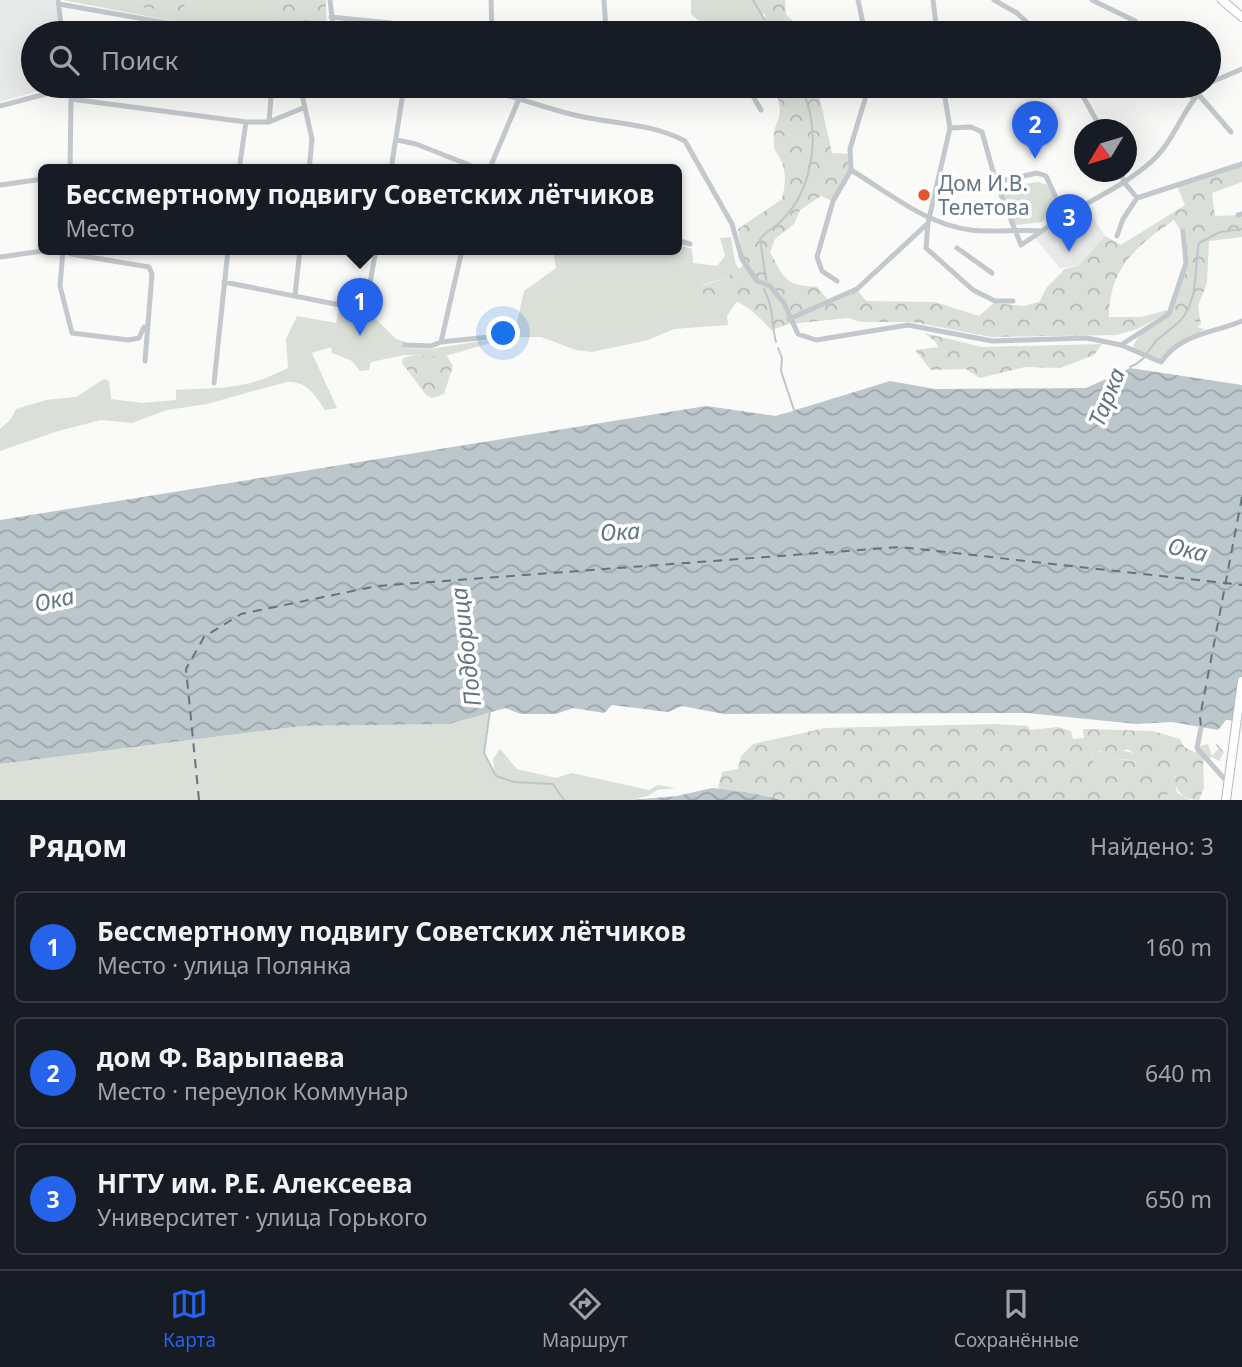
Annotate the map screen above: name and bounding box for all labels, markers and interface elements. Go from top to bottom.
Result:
search box [21,21,1221,98]
icon: search [45,41,83,79]
text: Поиск [101,42,178,78]
pin: 2 [1012,101,1058,159]
north arrow [1074,119,1137,182]
popup [38,164,682,255]
place label: Дом И.В. Телетова [938,169,1030,221]
text: Бессмертному подвигу Советских лётчиков [66,176,654,212]
marker: Дом И.В. Телетова [916,187,932,203]
pin: 3 [1046,194,1092,252]
text: Место [66,212,135,244]
pin: 1 [337,278,383,336]
your location [486,316,520,350]
water label: Тарка [1080,363,1132,431]
water label: Ока [599,514,641,548]
water label: Ока [1165,529,1211,569]
water label: Ока [31,579,77,619]
water label: Подборица [442,586,488,708]
text: Рядом [28,825,127,866]
text: Найдено: 3 [1090,830,1214,862]
text: Бессмертному подвигу Советских лётчиков [97,913,686,949]
text: 1 [46,931,60,963]
text: 160 m [1145,931,1212,963]
text: Место · улица Полянка [97,949,351,981]
text: дом Ф. Варыпаева [97,1039,345,1075]
text: 2 [46,1057,60,1089]
text: 640 m [1145,1057,1212,1089]
text: Место · переулок Коммунар [97,1075,408,1107]
text: НГТУ им. Р.Е. Алексеева [97,1165,412,1201]
text: 3 [46,1183,60,1215]
text: 650 m [1145,1183,1212,1215]
text: Университет · улица Горького [97,1201,427,1233]
tab: Карта [163,1285,216,1353]
tab: Маршрут [542,1285,628,1353]
tab: Сохранённые [954,1285,1079,1353]

